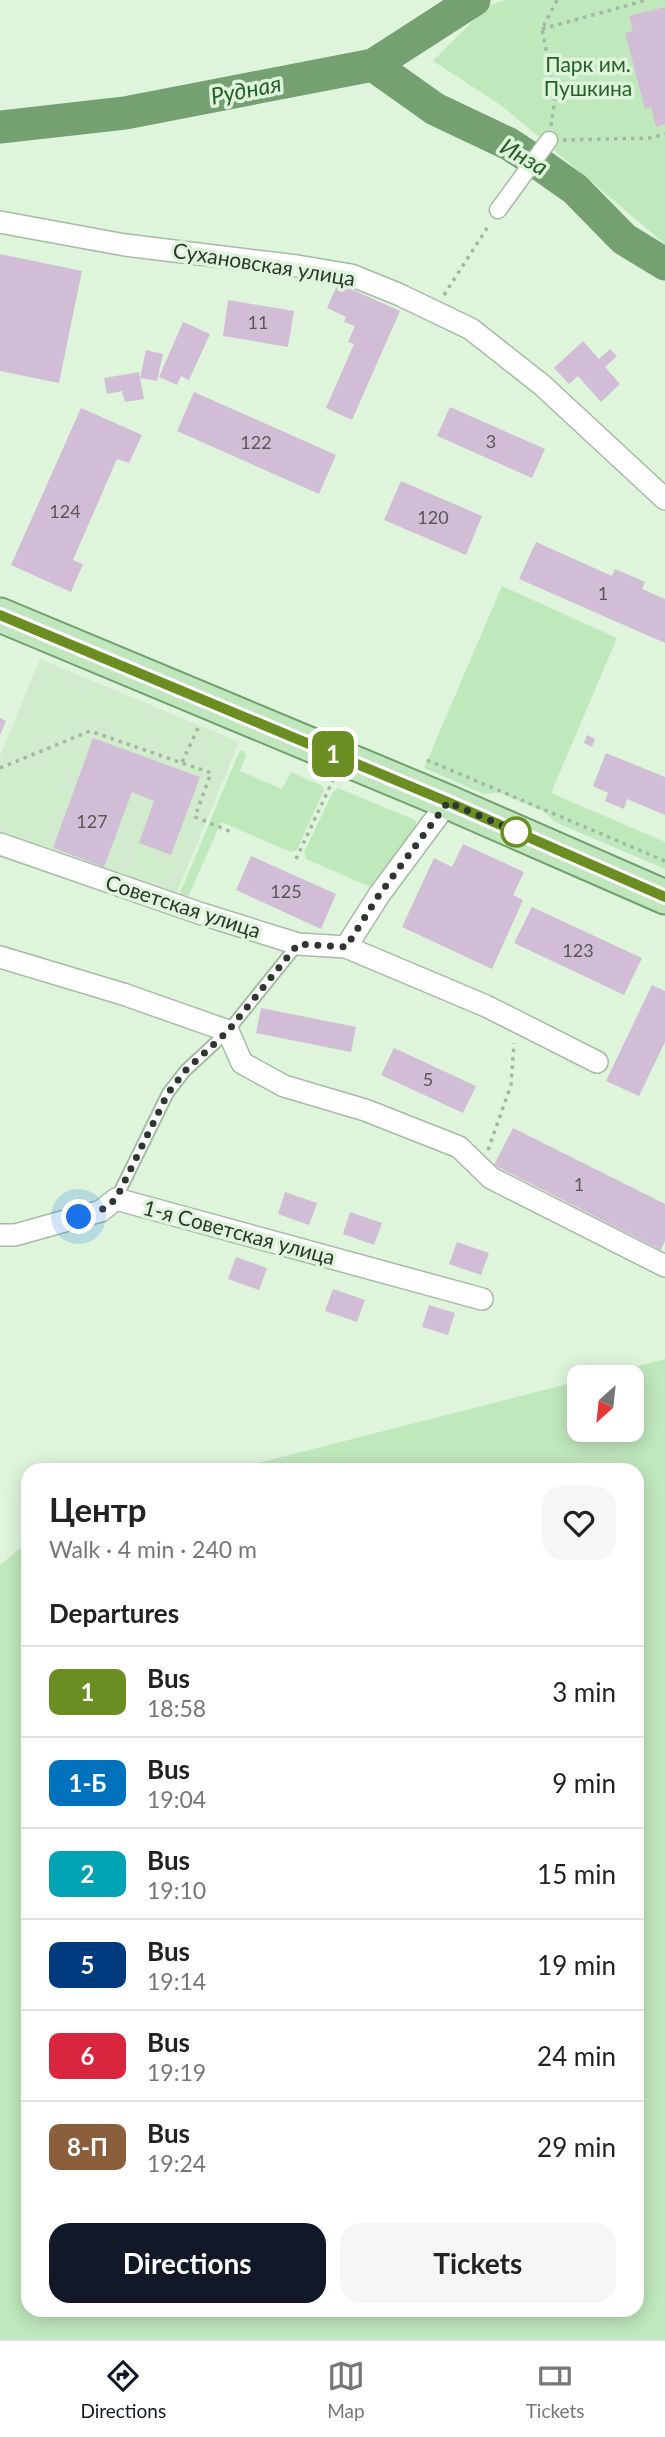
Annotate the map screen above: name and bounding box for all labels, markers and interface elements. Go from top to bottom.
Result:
park label: Парк им. Пушкина [544,51,632,100]
water label: Рудная [208,68,283,110]
water label: Инза [496,132,553,181]
street label: Сухановская улица [171,237,357,290]
house number: 11 [248,311,268,333]
house number: 3 [486,430,496,452]
house number: 122 [240,431,272,453]
house number: 124 [49,500,81,522]
house number: 120 [417,506,449,528]
house number: 1 [598,582,608,604]
line badge: 1 [310,731,356,777]
text: 1 [326,739,340,768]
house number: 127 [76,810,108,832]
unlabelled marker [501,817,531,847]
street label: Советская улица [103,869,264,942]
house number: 125 [270,880,302,902]
house number: 123 [562,939,594,961]
house number: 5 [423,1068,433,1090]
house number: 1 [574,1173,584,1195]
street label: 1-я Советская улица [141,1194,338,1269]
your location [61,1199,96,1234]
north arrow [567,1365,644,1442]
map controls [567,1365,644,1442]
button: heart [542,1486,616,1560]
text: Центр [49,1489,146,1529]
text: Walk · 4 min · 240 m [49,1535,257,1563]
text: Departures [49,1597,179,1629]
text: Bus [147,1662,190,1694]
text: 3 min [552,1676,616,1708]
text: 1 [81,1677,94,1706]
text: 18:58 [147,1694,206,1722]
text: Bus [147,1753,190,1785]
text: 9 min [552,1767,616,1799]
text: 1-Б [69,1768,106,1797]
text: 19:04 [147,1785,206,1813]
text: Bus [147,1844,190,1876]
text: 15 min [537,1858,616,1890]
text: 2 [81,1859,94,1888]
text: 19:10 [147,1876,206,1904]
text: Bus [147,1935,190,1967]
text: 19 min [537,1949,616,1981]
text: 5 [81,1950,94,1979]
text: 19:14 [147,1967,206,1995]
text: Bus [147,2026,190,2058]
text: 24 min [537,2040,616,2072]
text: 6 [81,2041,94,2070]
text: 19:19 [147,2058,206,2086]
text: Bus [147,2117,190,2149]
text: 29 min [537,2131,616,2163]
text: 8-П [67,2132,108,2161]
text: 19:24 [147,2149,206,2177]
button: Directions [49,2223,326,2303]
button: Tickets [340,2223,616,2303]
tab: Directions [80,2357,166,2422]
tab: Map [327,2357,365,2422]
tab: Tickets [526,2357,585,2422]

